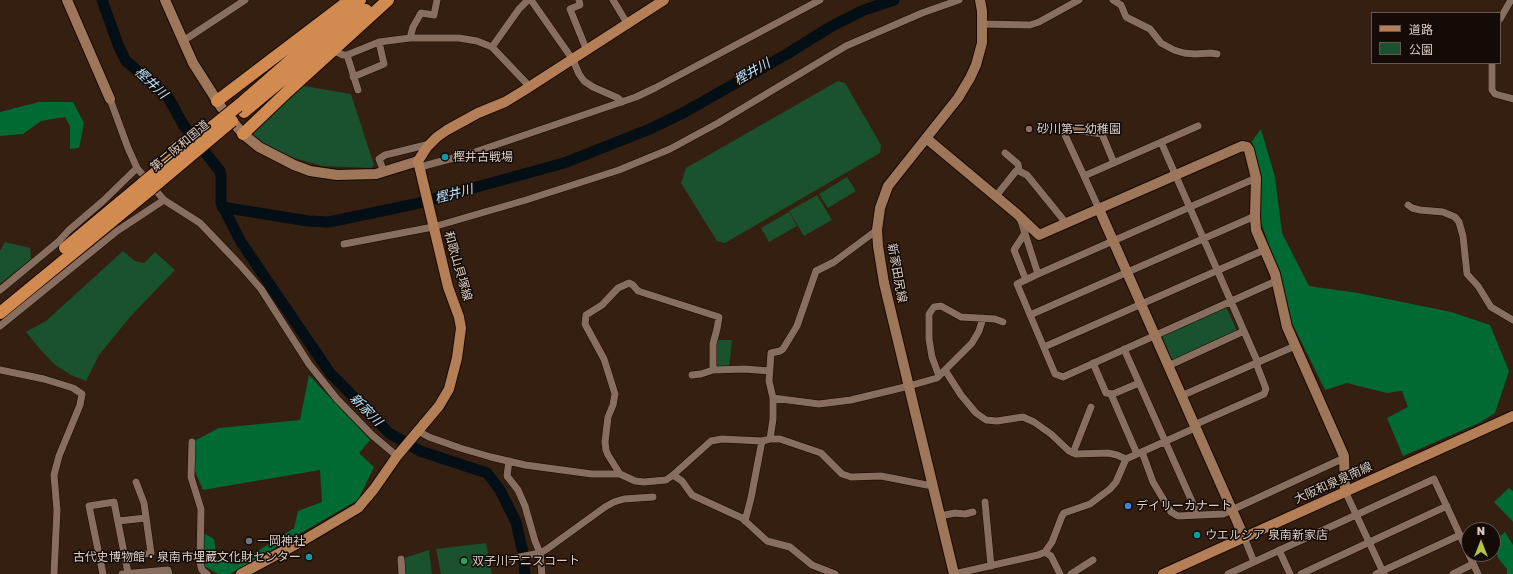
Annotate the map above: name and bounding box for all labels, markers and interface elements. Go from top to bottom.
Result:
legend [1371,12,1501,64]
text: 道路 [1409,22,1433,37]
text: 公園 [1409,42,1433,57]
water label: 樫井川 [731,55,773,89]
water label: 樫井川 [131,64,171,102]
street label: 第二阪和国道 [148,117,212,175]
place label: 砂川第二幼稚園 [1037,122,1121,136]
marker: 砂川第二幼稚園 [1024,124,1034,134]
place label: 樫井古戦場 [453,150,513,164]
marker: 樫井古戦場 [440,152,450,162]
water label: 樫井川 [433,181,475,207]
street label: 和歌山貝塚線 [441,229,475,303]
street label: 新家田尻線 [885,242,909,304]
water label: 新家川 [347,391,385,429]
street label: 大阪和泉泉南線 [1292,459,1374,507]
place label: デイリーカナート [1136,499,1232,513]
marker: デイリーカナート [1123,501,1133,511]
north arrow [1461,522,1501,562]
text: N [1477,524,1485,537]
place label: ウエルシア 泉南新家店 [1205,528,1328,542]
marker: ウエルシア 泉南新家店 [1192,530,1202,540]
place label: 一岡神社 [257,534,305,548]
marker: 一岡神社 [244,536,254,546]
place label: 古代史博物館・泉南市埋蔵文化財センター [73,550,301,564]
marker: 古代史博物館・泉南市埋蔵文化財センター [304,552,314,562]
place label: 双子川テニスコート [472,554,580,568]
marker: 双子川テニスコート [459,556,469,566]

